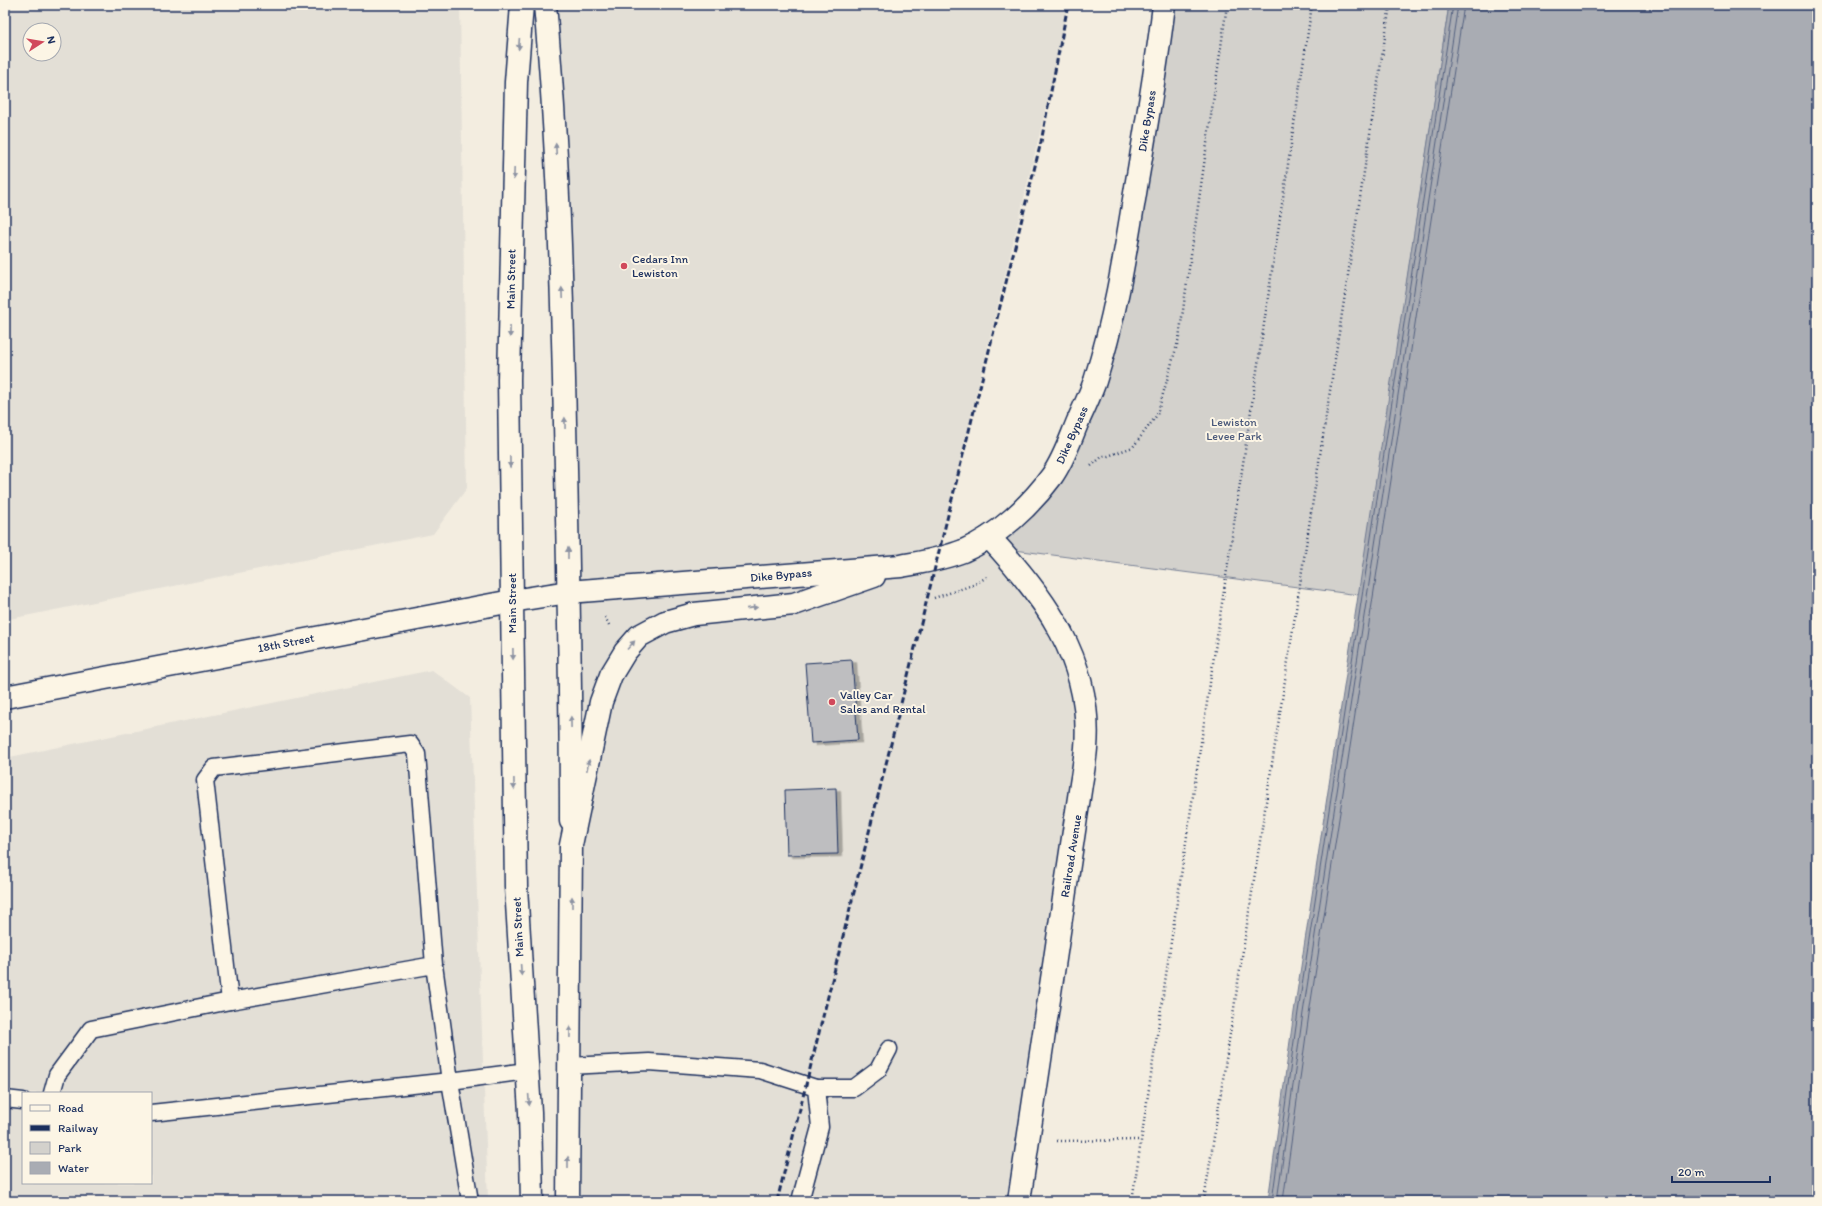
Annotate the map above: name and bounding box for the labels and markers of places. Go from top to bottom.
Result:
place label: Cedars Inn Lewiston [632,252,689,280]
marker: Cedars Inn Lewiston [619,261,629,271]
place label: Valley Car Sales and Rental [840,688,926,716]
marker: Valley Car Sales and Rental [827,697,837,707]

